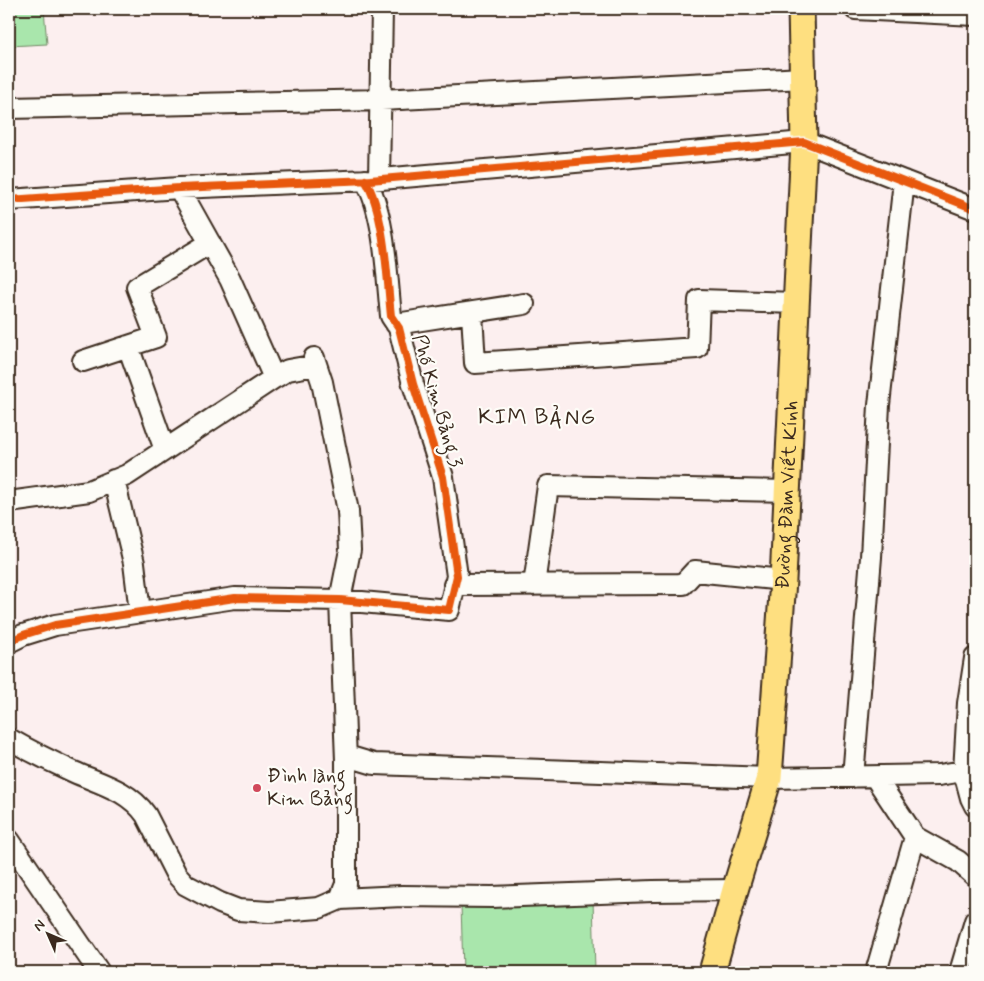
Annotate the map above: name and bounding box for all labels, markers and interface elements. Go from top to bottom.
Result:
street label: Phố Kim Bảng 3 [403,331,469,471]
street label: Đường Đàm Viết Kính [769,400,805,590]
district label: KIM BẢNG [478,404,596,432]
place label: Đình làng Kim Bảng [267,763,353,815]
marker: Đình làng Kim Bảng [251,782,263,794]
north arrow [22,908,72,958]
text: N [30,916,49,935]

